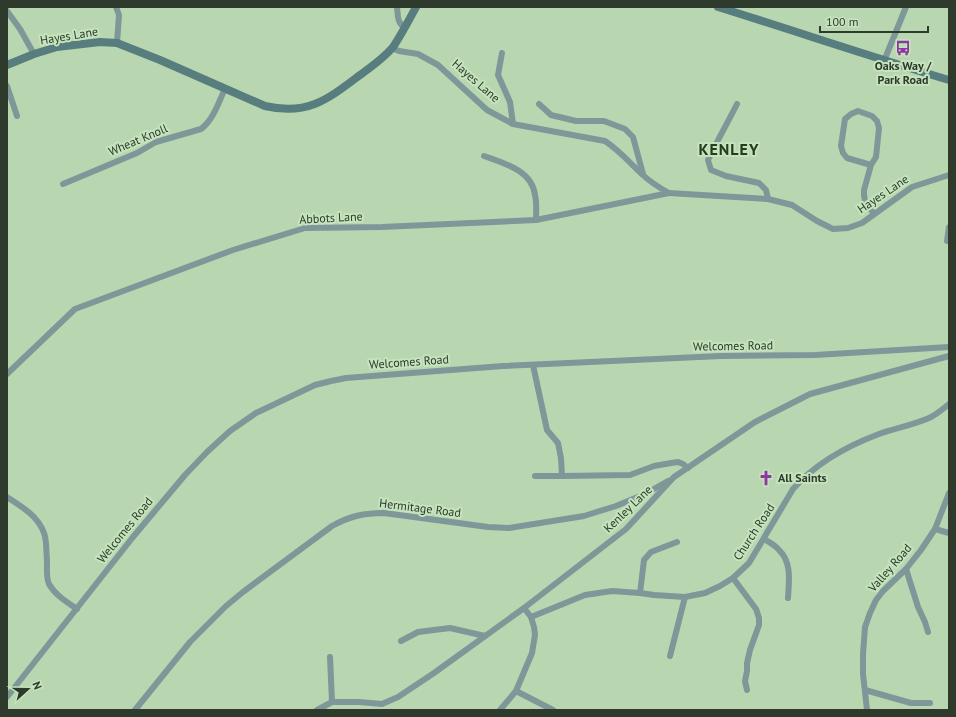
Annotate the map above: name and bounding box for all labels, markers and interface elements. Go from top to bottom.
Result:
scale bar [820,8,928,34]
text: 100 m [826,14,859,29]
street label: Hayes Lane [39,24,99,47]
bus stop icon: Oaks Way / Park Road [894,39,912,57]
street label: Hayes Lane [449,56,503,105]
place label: Oaks Way / Park Road [875,58,932,87]
street label: Wheat Knoll [106,120,170,159]
district label: KENLEY [699,139,759,159]
street label: Hayes Lane [854,171,911,216]
street label: Abbots Lane [299,208,363,227]
street label: Welcomes Road [693,337,773,354]
street label: Welcomes Road [368,351,449,372]
church icon: All Saints [757,469,775,487]
place label: All Saints [778,470,827,485]
street label: Kenley Lane [600,482,655,535]
street label: Welcomes Road [94,494,156,566]
street label: Hermitage Road [378,495,462,520]
street label: Church Road [730,501,777,563]
street label: Valley Road [864,541,915,596]
north arrow [8,669,48,709]
text: N [30,680,45,691]

